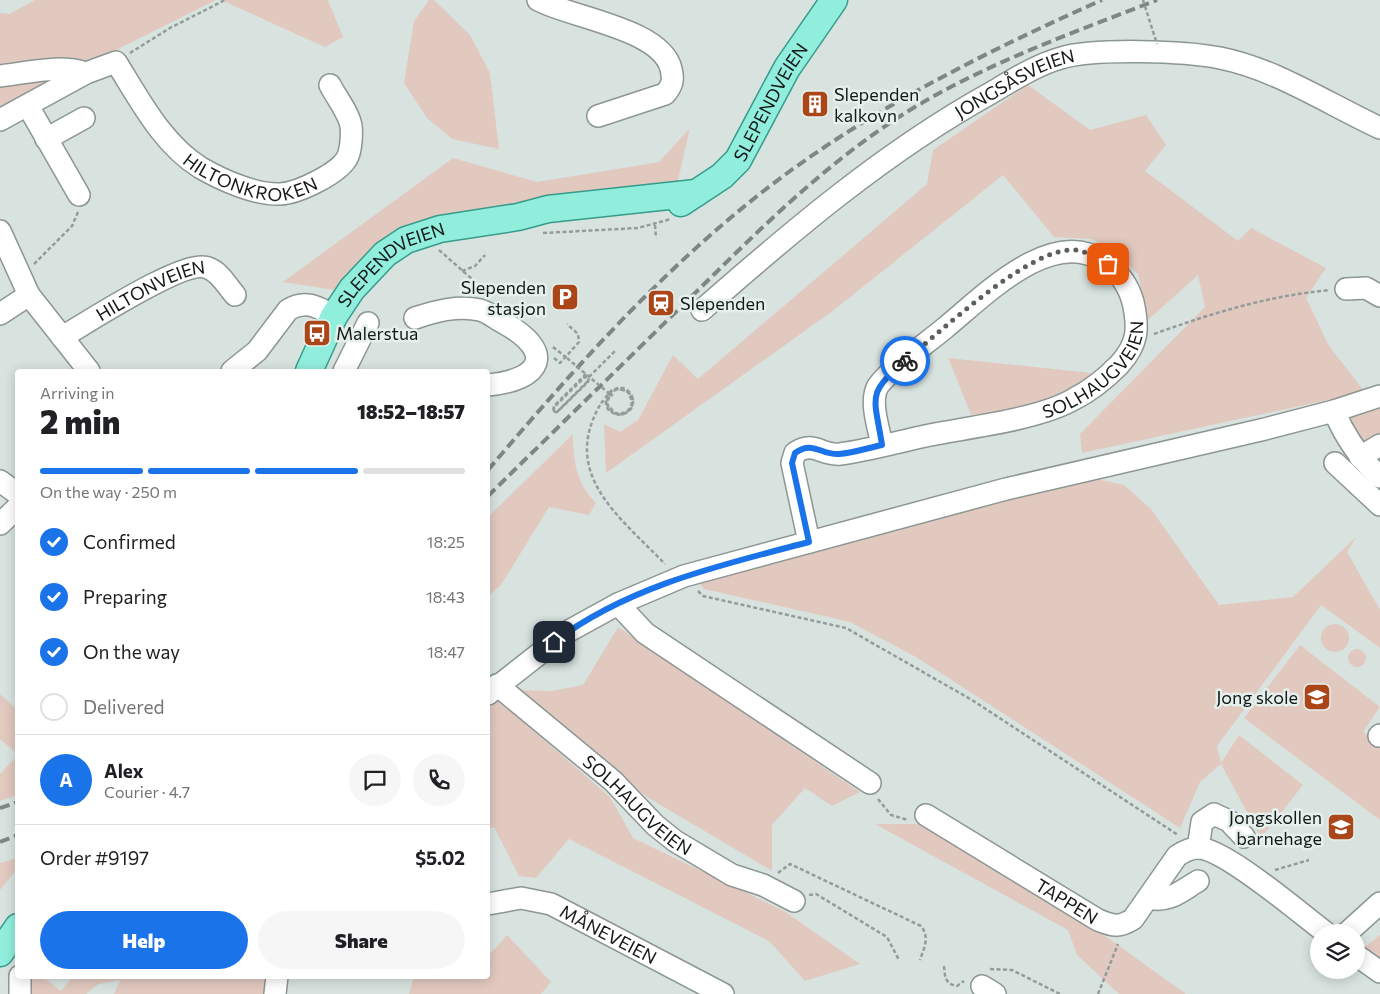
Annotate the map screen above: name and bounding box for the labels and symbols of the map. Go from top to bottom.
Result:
street label: SLEPENDVEIEN [728,39,812,165]
street label: JONGSÅSVEIEN [951,44,1076,123]
place label: Slependen kalkovn [834,83,919,126]
building icon: Slependen kalkovn [800,89,830,119]
street label: HILTONKROKEN [179,148,321,205]
street label: SLEPENDVEIEN [332,217,447,311]
pin [1087,243,1129,285]
street label: HILTONVEIEN [92,255,206,325]
place label: Slependen stasjon [461,276,546,319]
parking icon: Slependen stasjon [550,282,580,312]
station icon: Slependen [646,288,676,318]
place label: Slependen [680,292,765,314]
bus stop icon: Malerstua [302,318,332,348]
street label: SOLHAUGVEIEN [1039,321,1147,422]
place label: Malerstua [336,322,418,344]
courier [880,336,930,386]
pin [533,621,575,663]
school or university icon: Jong skole [1302,682,1332,712]
place label: Jong skole [1216,686,1298,708]
street label: SOLHAUGVEIEN [579,750,696,860]
place label: Jongskollen barnehage [1229,806,1322,849]
school or university icon: Jongskollen barnehage [1326,812,1356,842]
street label: TAPPEN [1032,874,1102,928]
street label: MÅNEVEIEN [556,900,661,968]

